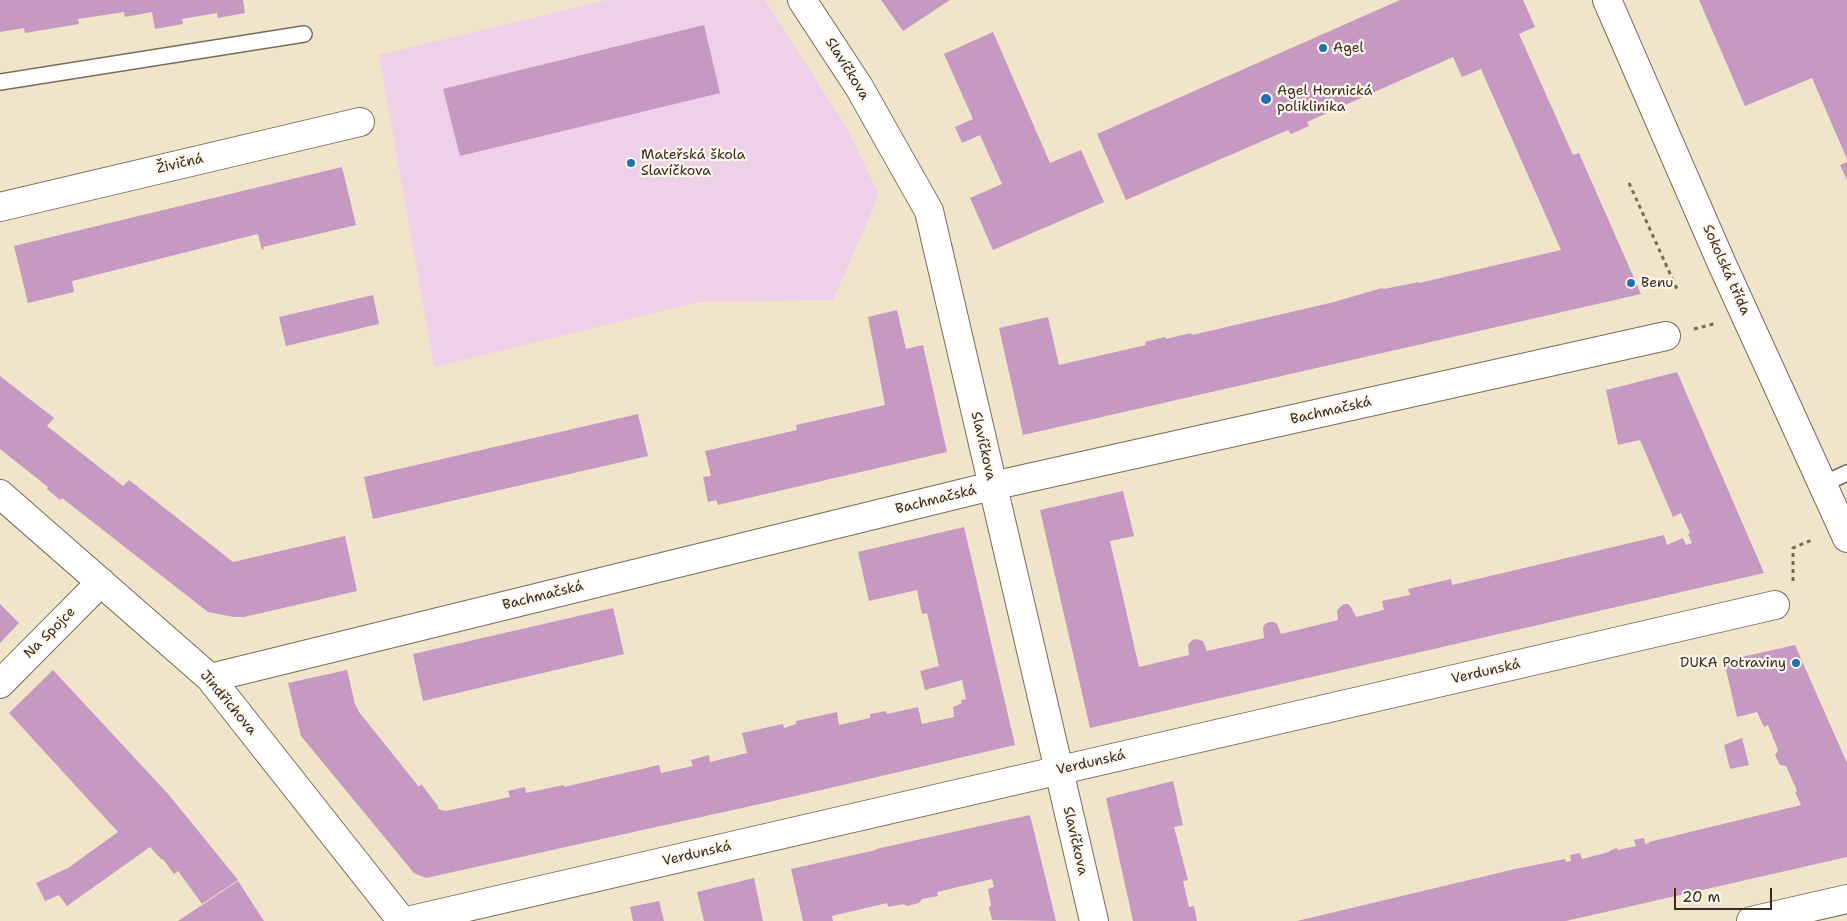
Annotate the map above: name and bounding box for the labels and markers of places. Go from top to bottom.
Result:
place label: Agel [1333,40,1364,56]
marker: Agel [1317,42,1329,54]
place label: Agel Hornická poliklinika [1277,83,1372,115]
marker: Agel Hornická poliklinika [1259,92,1273,106]
place label: Mateřská škola Slavíčkova [641,147,746,180]
marker: Mateřská škola Slavíčkova [625,157,637,169]
place label: Benu [1641,275,1673,291]
marker: Benu [1625,277,1637,289]
place label: DUKA Potraviny [1680,655,1786,671]
marker: DUKA Potraviny [1790,657,1802,669]

